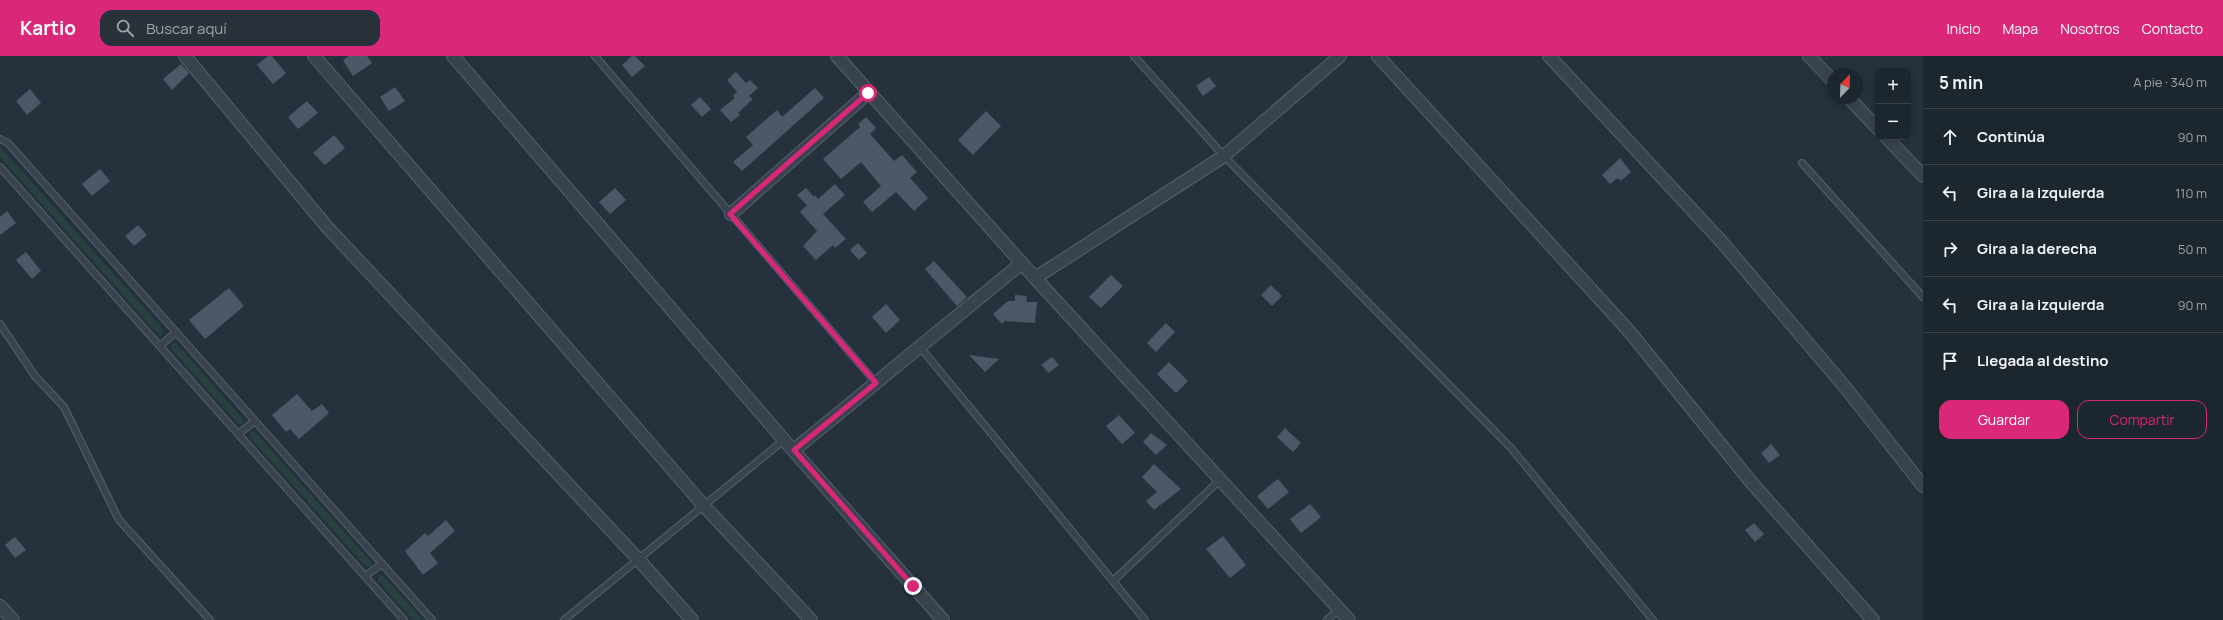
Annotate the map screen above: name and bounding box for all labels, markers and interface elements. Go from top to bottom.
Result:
search box [100,10,380,46]
text: Kartio [20,15,76,41]
icon: search [114,17,136,39]
text: Buscar aquí [146,18,227,39]
text: Inicio [1947,19,1981,38]
text: Mapa [2003,19,2038,38]
text: Nosotros [2060,19,2120,38]
text: Contacto [2142,19,2203,38]
north arrow [1827,68,1863,104]
map controls [1875,68,1911,140]
button: + [1875,68,1911,104]
text: 5 min [1939,71,1983,94]
text: A pie · 340 m [2133,73,2207,91]
route start [859,84,877,102]
button: − [1875,104,1911,140]
icon: ahead [1939,126,1961,148]
text: Continúa [1977,126,2045,147]
text: 90 m [2177,128,2207,146]
icon: left [1939,182,1961,204]
text: Gira a la izquierda [1977,182,2104,203]
text: 110 m [2175,184,2207,202]
icon: right [1939,238,1961,260]
text: Gira a la derecha [1977,238,2097,259]
text: 50 m [2178,240,2207,258]
icon: left [1939,294,1961,316]
text: Gira a la izquierda [1977,294,2104,315]
text: 90 m [2177,296,2207,314]
icon: arrive [1939,350,1961,372]
text: Llegada al destino [1977,350,2109,371]
button: Guardar [1939,400,2069,439]
button: Compartir [2077,400,2207,439]
route end [904,577,922,595]

